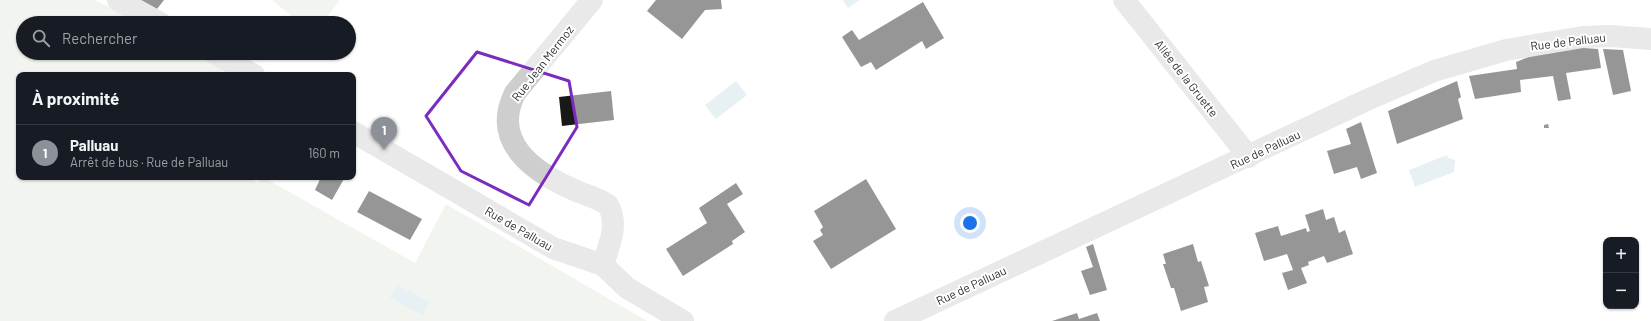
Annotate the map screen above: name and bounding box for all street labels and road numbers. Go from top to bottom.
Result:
street label: Rue Jean Mermoz [508,22,576,104]
street label: Rue de Palluau [1530,29,1606,53]
street label: Allée de la Gruette [1153,37,1221,119]
street label: Rue de Palluau [1228,127,1302,171]
street label: Rue de Palluau [483,203,555,253]
street label: Rue de Palluau [934,263,1008,307]

